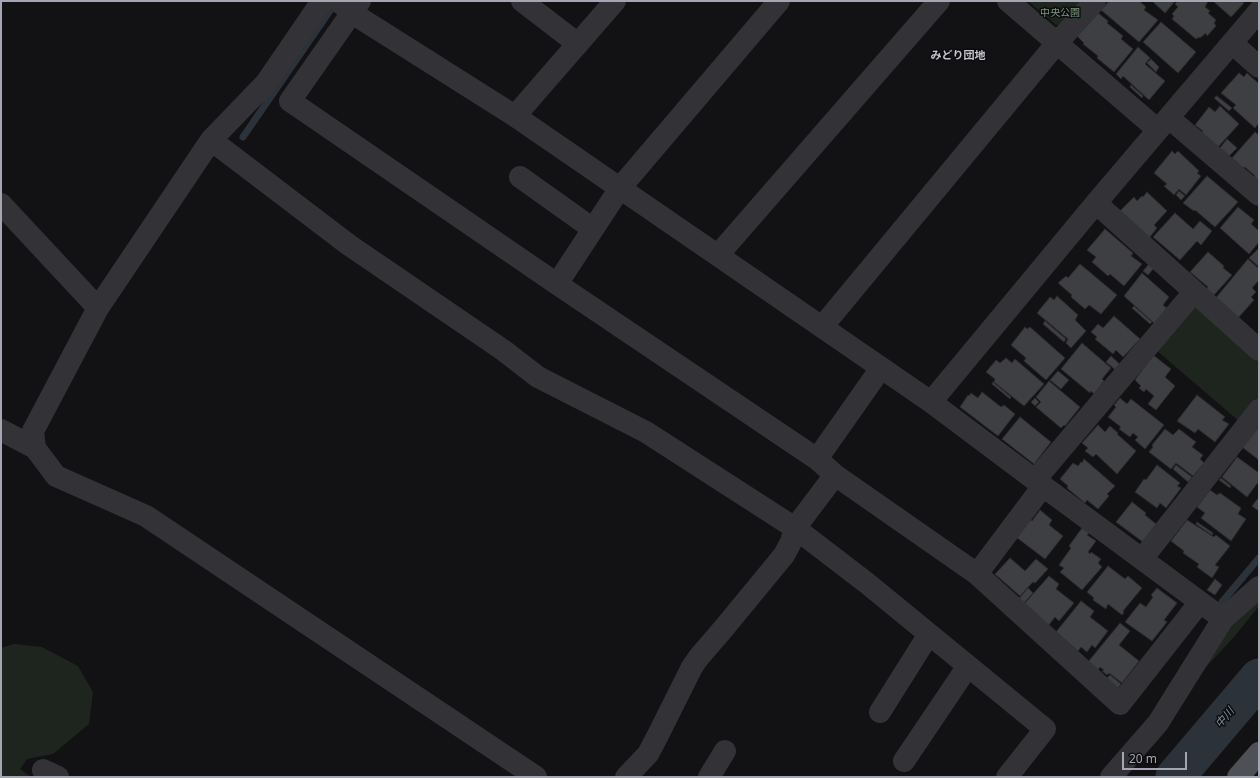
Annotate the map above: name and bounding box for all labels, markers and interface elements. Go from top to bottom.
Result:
park label: 中央公園 [1040,7,1080,19]
district label: みどり団地 [931,49,985,63]
water label: 中川 [1213,705,1237,731]
scale bar [1124,744,1189,770]
text: 20 m [1129,750,1157,767]

